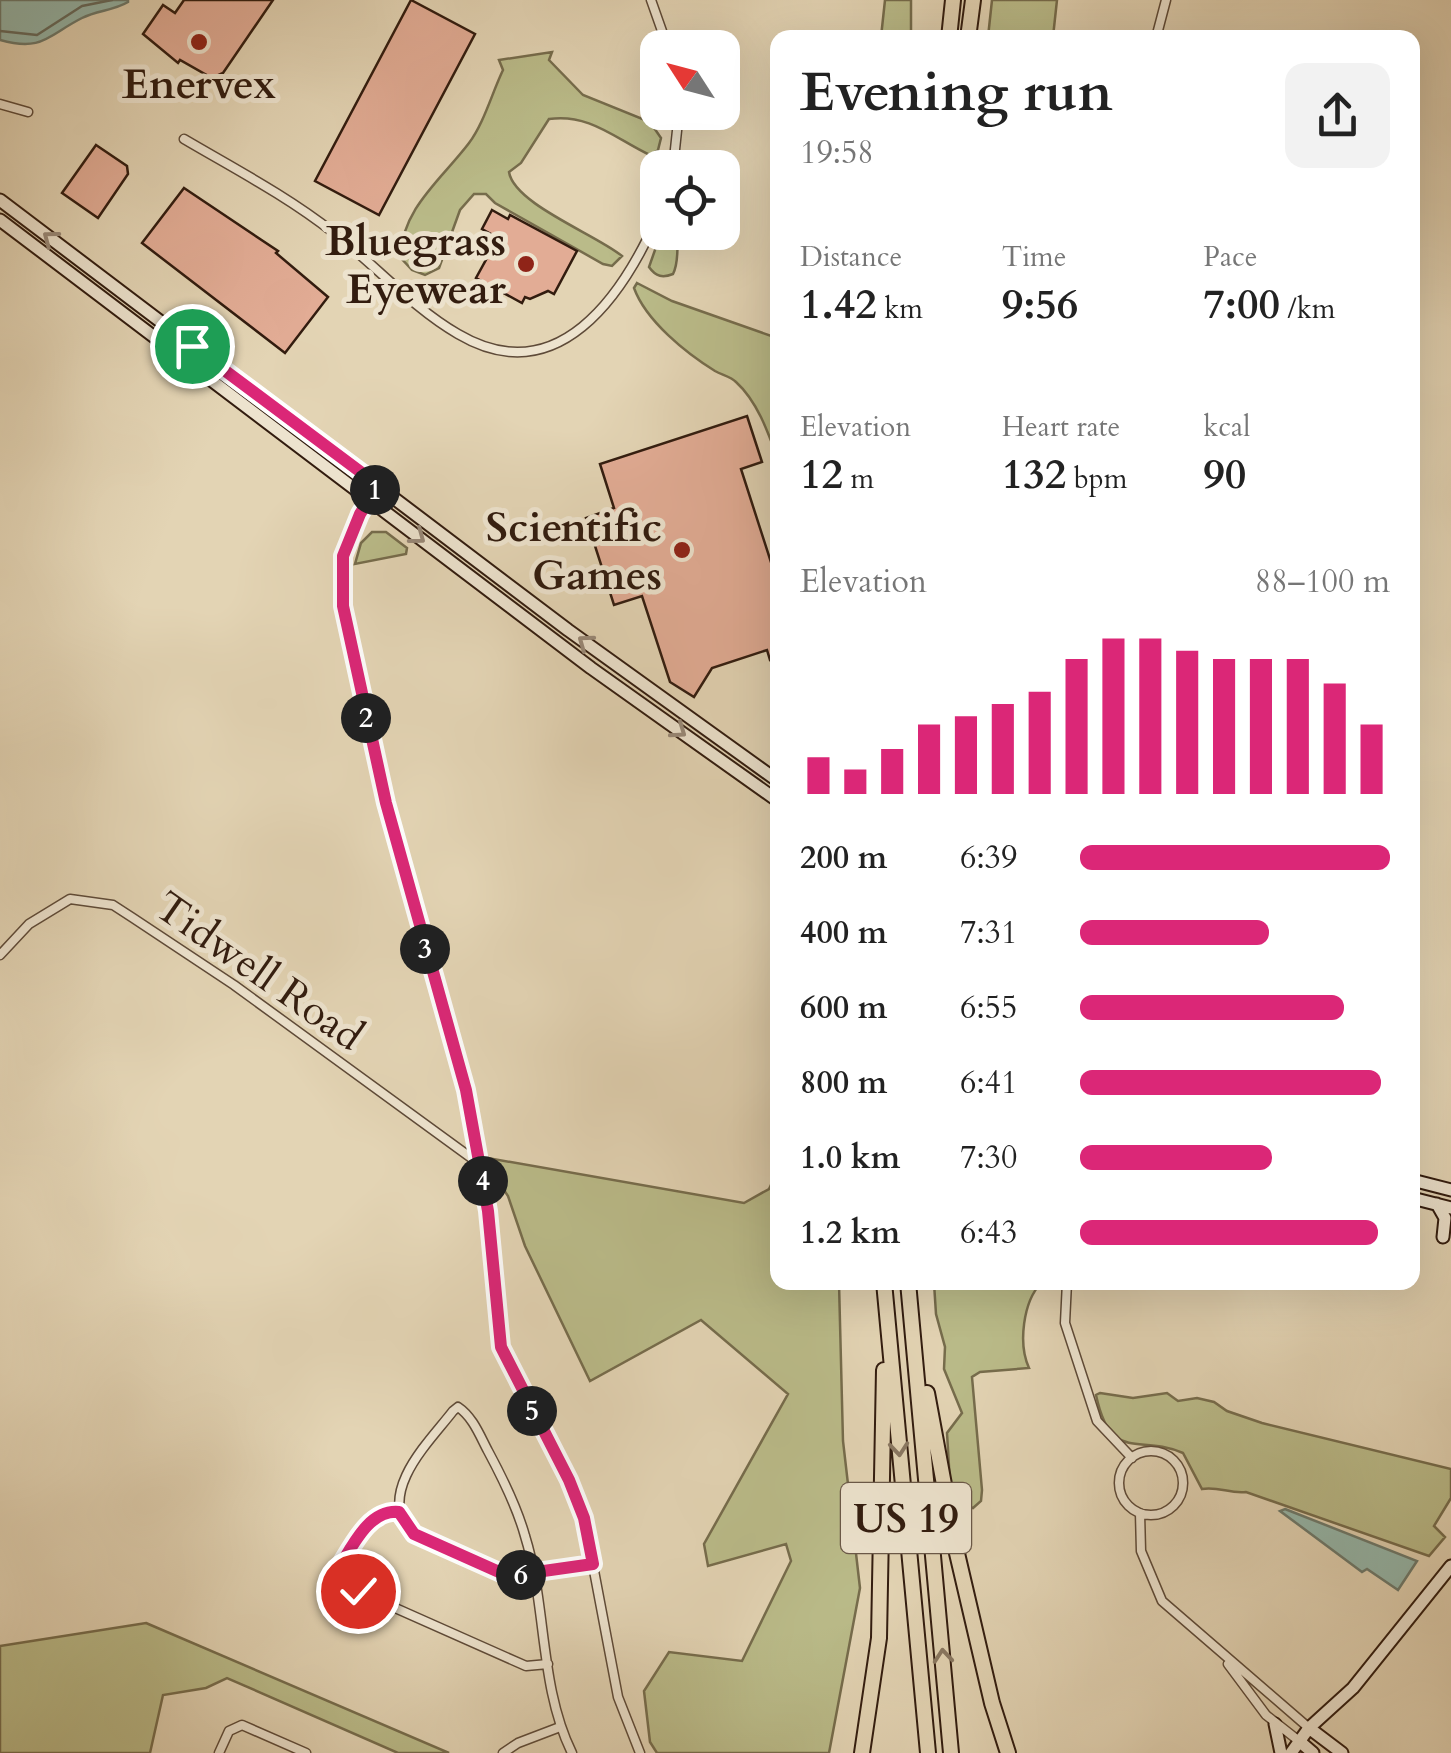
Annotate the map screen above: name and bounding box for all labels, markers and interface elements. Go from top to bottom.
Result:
north arrow [640,30,740,130]
map controls [640,30,740,250]
marker: Enervex [188,31,210,53]
place label: Enervex [122,56,276,113]
text: Evening run [800,56,1113,130]
button: share [1285,63,1390,168]
text: 19:58 [800,131,874,175]
button: locate [640,150,740,250]
place label: Bluegrass Eyewear [325,213,506,318]
one-way arrow [43,232,61,250]
text: Distance [800,238,902,276]
text: Time [1002,238,1066,276]
text: Pace [1203,238,1257,276]
marker: Bluegrass Eyewear [515,253,537,275]
text: 1.42 [800,276,877,333]
text: 9:56 [1002,276,1078,333]
text: 7:00 [1203,276,1280,333]
text: km [877,290,923,328]
text: /km [1280,290,1335,328]
pin [150,304,235,389]
icon: arrive [165,319,220,374]
text: Elevation [800,408,911,446]
text: Heart rate [1002,408,1120,446]
text: kcal [1203,408,1250,446]
text: 12 [800,446,843,503]
text: 132 [1002,446,1066,503]
text: 90 [1203,446,1246,503]
text: m [843,460,874,498]
text: bpm [1066,460,1127,498]
pin: 1 [350,465,400,515]
text: 1 [368,471,382,509]
place label: Scientific Games [486,499,662,604]
one-way arrow [407,526,425,543]
marker: Scientific Games [671,539,693,561]
text: Elevation [800,560,927,604]
text: 88–100 m [1255,560,1390,604]
one-way arrow [578,636,596,654]
pin: 2 [341,693,391,743]
text: 2 [359,699,373,737]
one-way arrow [667,719,686,737]
text: 200 m [800,836,887,880]
text: 6:39 [960,836,1017,880]
street label: Tidwell Road [143,878,375,1064]
text: 400 m [800,911,887,955]
text: 7:31 [960,911,1017,955]
pin: 3 [400,924,450,974]
text: 3 [418,930,432,968]
text: 600 m [800,986,887,1030]
text: 6:55 [960,986,1017,1030]
text: 800 m [800,1061,887,1105]
text: 6:41 [960,1061,1017,1105]
text: 1.0 km [800,1136,900,1180]
text: 7:30 [960,1136,1017,1180]
pin: 4 [458,1156,508,1206]
text: 4 [476,1162,490,1200]
text: 1.2 km [800,1211,900,1255]
text: 6:43 [960,1211,1017,1255]
pin: 5 [507,1386,557,1436]
text: 5 [525,1392,539,1430]
one-way arrow [888,1442,910,1458]
road number: US 19 [841,1483,971,1553]
pin [316,1549,401,1634]
pin: 6 [496,1550,546,1600]
text: 6 [514,1556,528,1594]
icon: check [331,1564,386,1619]
one-way arrow [932,1647,954,1663]

